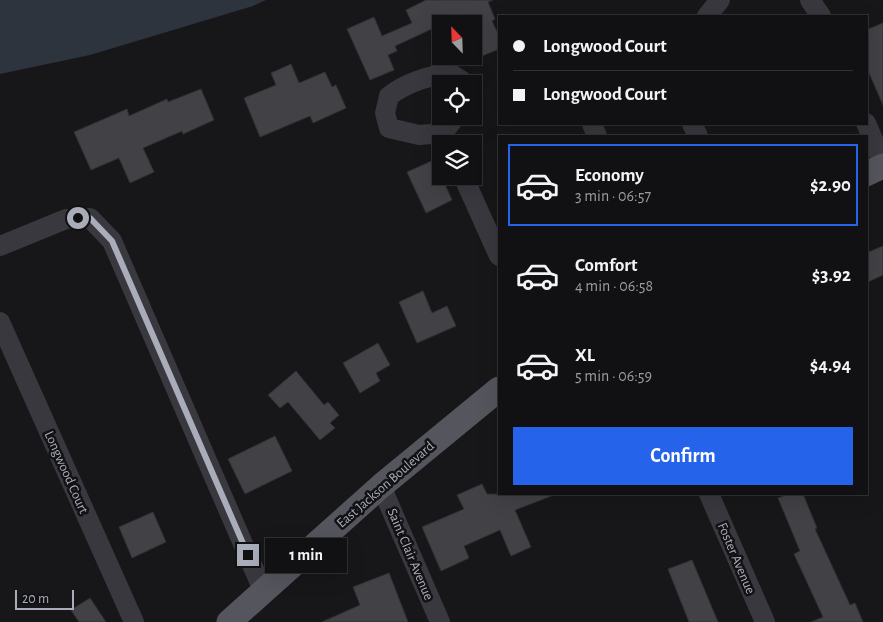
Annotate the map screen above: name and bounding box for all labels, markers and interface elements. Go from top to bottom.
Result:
north arrow [432,15,482,65]
map controls [432,15,482,185]
text: Longwood Court [543,37,667,56]
button: locate [432,75,482,125]
text: Longwood Court [543,85,667,104]
button: layers [432,135,482,185]
icon: car [515,163,560,208]
text: Economy [575,166,644,185]
text: $2.90 [810,176,851,195]
text: 3 min · 06:57 [575,188,651,204]
route start [67,207,89,229]
icon: car [515,253,560,298]
text: Comfort [575,256,637,275]
text: $3.92 [812,266,851,285]
text: 4 min · 06:58 [575,278,653,294]
icon: car [515,343,560,388]
text: XL [575,346,595,365]
text: $4.94 [810,356,851,375]
text: 5 min · 06:59 [575,368,652,384]
button: Confirm [513,427,853,485]
street label: Longwood Court [42,429,91,516]
street label: East Jackson Boulevard [334,439,437,531]
street label: Saint Clair Avenue [384,506,436,602]
street label: Foster Avenue [715,521,757,596]
callout: 1 min [266,538,348,572]
route end [237,544,259,566]
text: 1 min [289,547,323,563]
scale bar [15,587,74,610]
text: 20 m [22,592,49,606]

